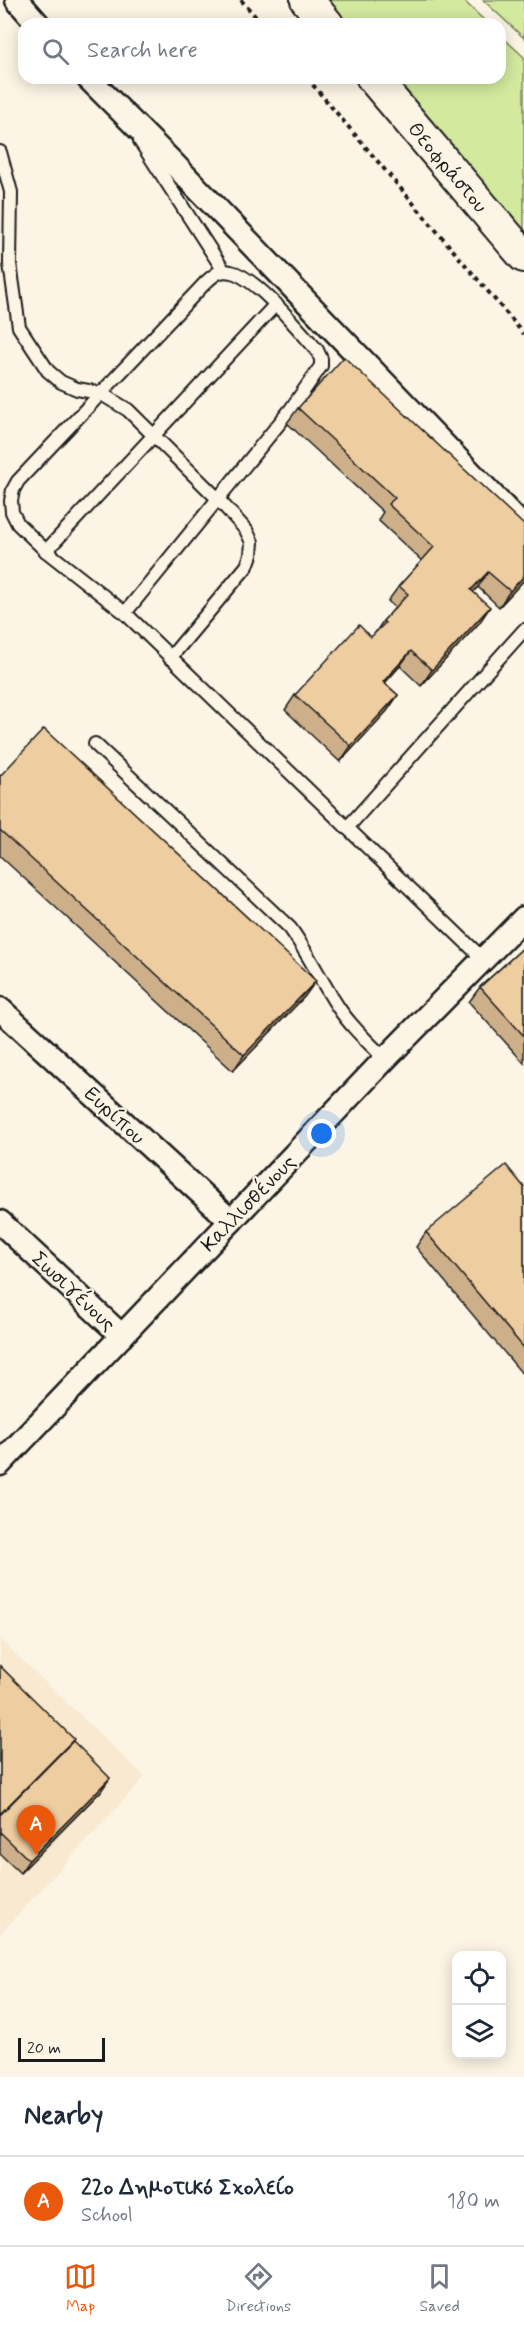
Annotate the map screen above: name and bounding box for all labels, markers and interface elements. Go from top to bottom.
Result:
search box [18,18,506,84]
icon: search [39,35,72,68]
text: Search here [87,37,198,65]
street label: Θεοφράστου [401,116,494,219]
street label: Ευρίπου [78,1080,151,1151]
your location [307,1119,336,1148]
street label: Καλλισθένους [194,1148,302,1258]
street label: Σωσιγένους [25,1245,122,1338]
pin: A [16,1806,56,1855]
map controls [452,1951,506,2059]
button: locate [452,1951,506,2005]
button: layers [452,2005,506,2059]
scale bar [18,2035,105,2062]
text: 20 m [27,2038,61,2059]
text: Nearby [24,2099,103,2133]
text: 22ο Δημοτικό Σχολείο [81,2174,294,2202]
text: A [37,2188,50,2215]
text: 180 m [447,2188,500,2215]
text: School [81,2202,133,2229]
tab: Map [64,2260,97,2317]
tab: Directions [225,2260,291,2317]
tab: Saved [419,2260,460,2317]

